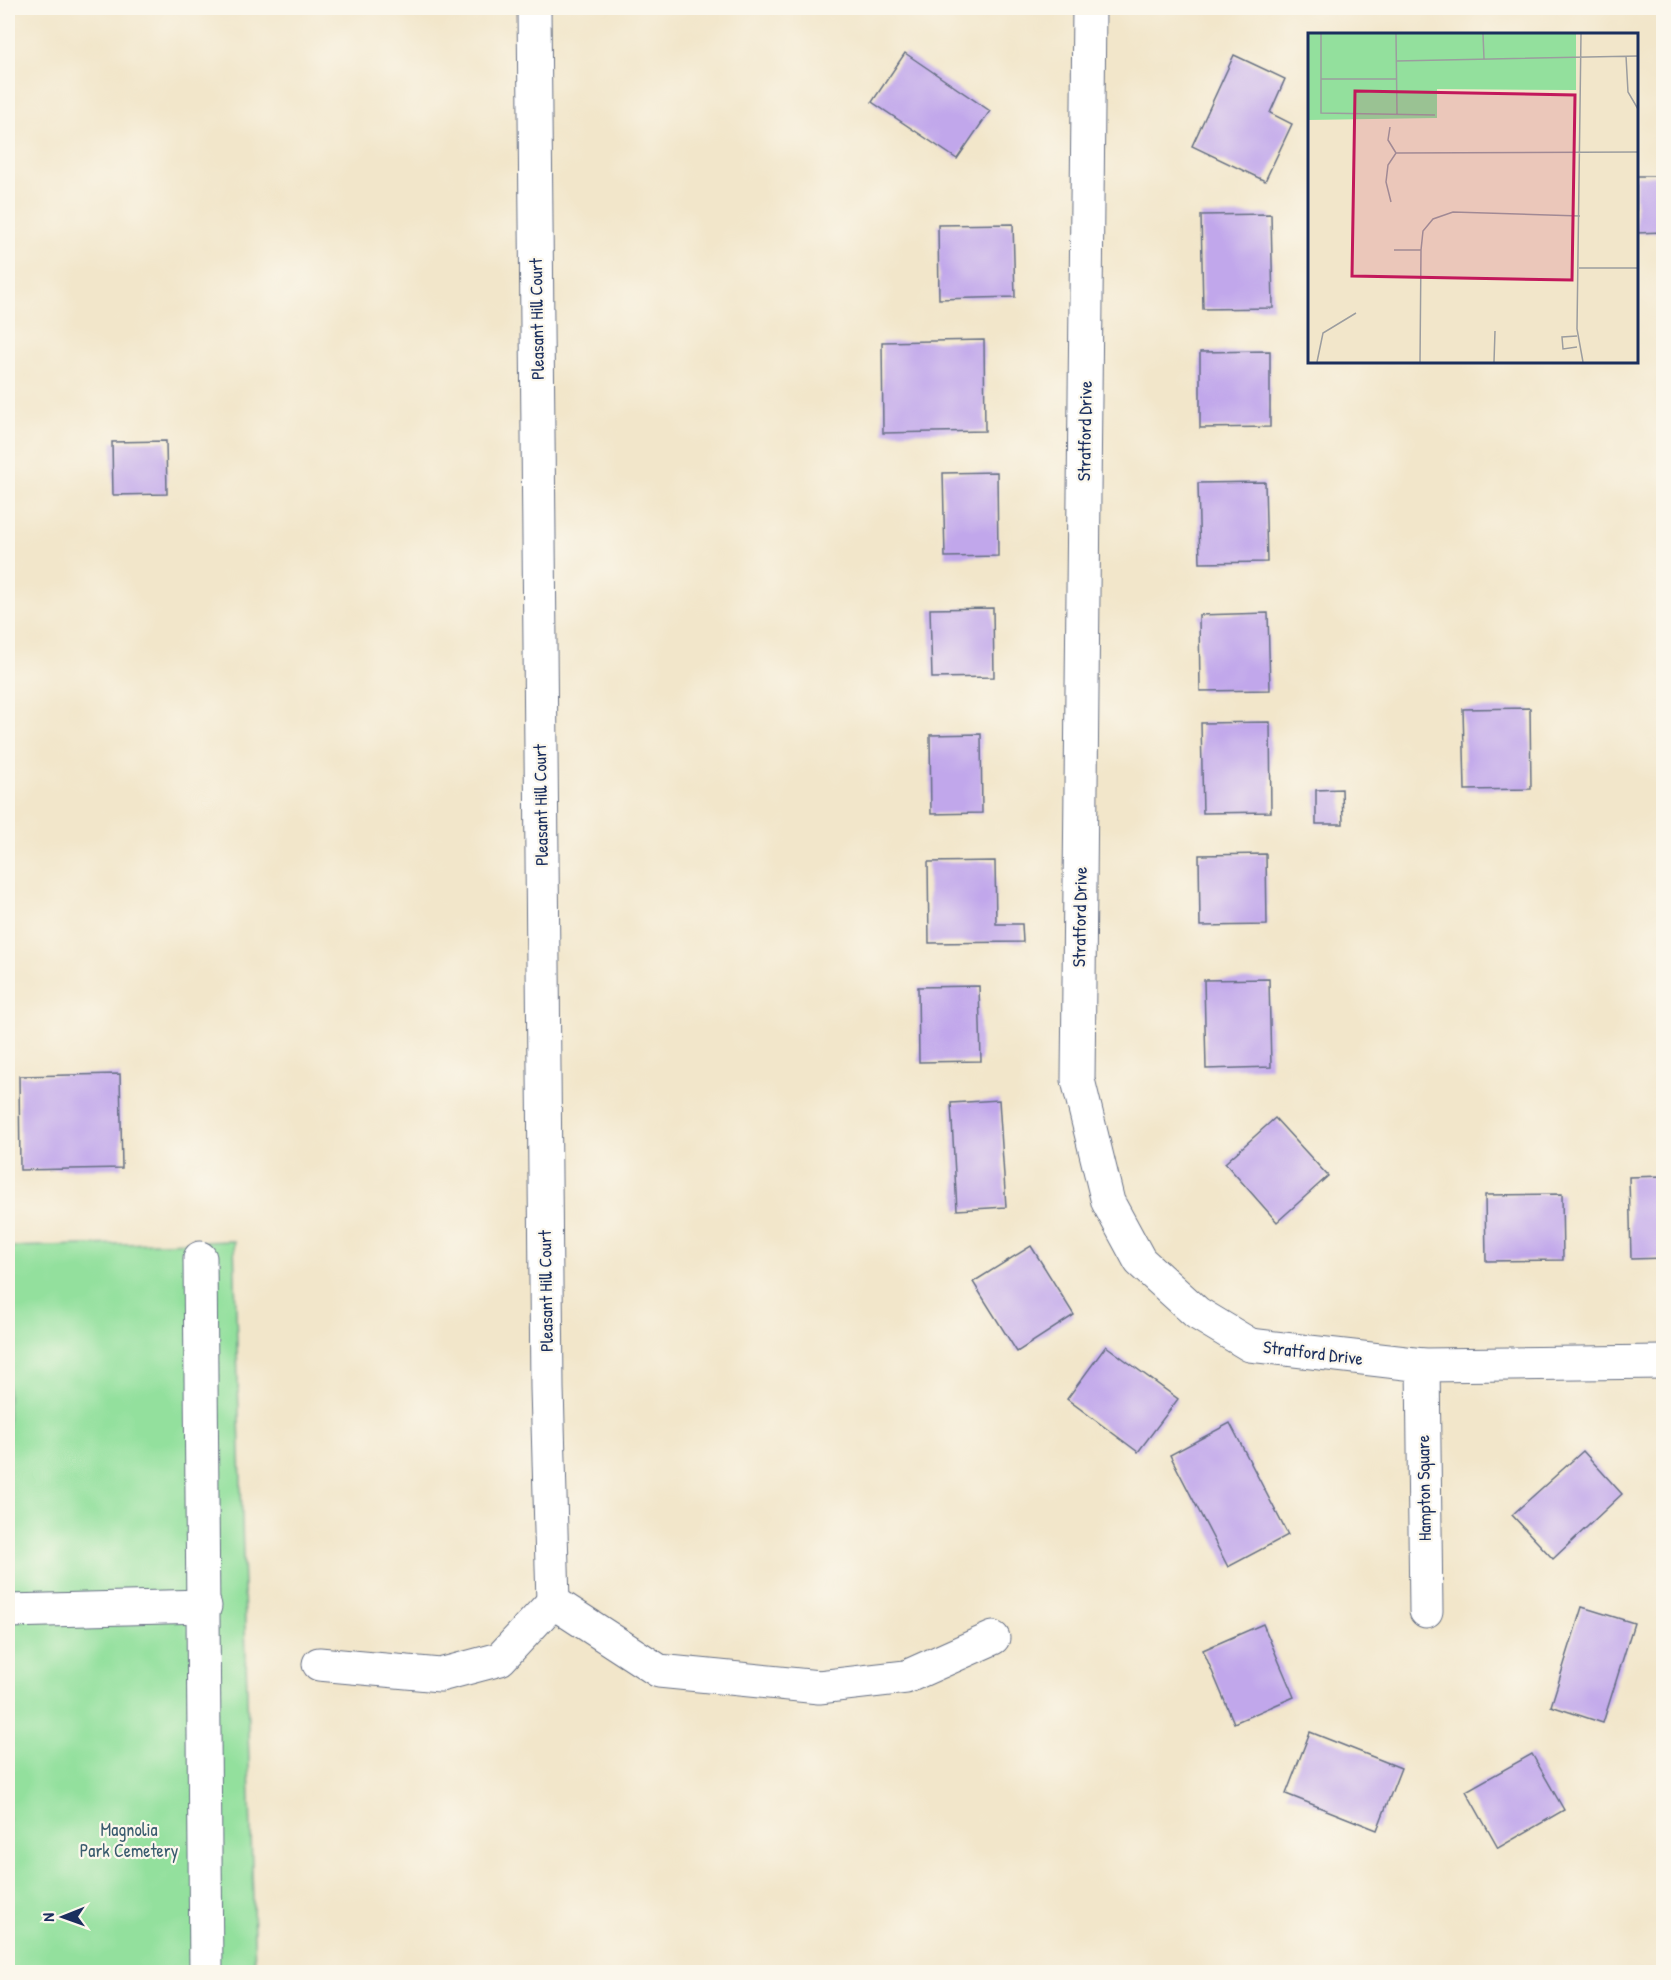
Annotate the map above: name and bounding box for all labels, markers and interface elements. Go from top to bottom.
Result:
inset map [1308,33,1638,363]
street label: Pleasant Hill Court [523,257,550,380]
street label: Stratford Drive [1071,381,1098,481]
street label: Pleasant Hill Court [527,743,554,866]
street label: Stratford Drive [1066,867,1093,967]
street label: Pleasant Hill Court [532,1229,559,1352]
street label: Stratford Drive [1262,1334,1364,1371]
street label: Hampton Square [1410,1435,1437,1541]
park label: Magnolia Park Cemetery [80,1817,179,1863]
north arrow [33,1887,93,1947]
text: N [37,1912,59,1922]

